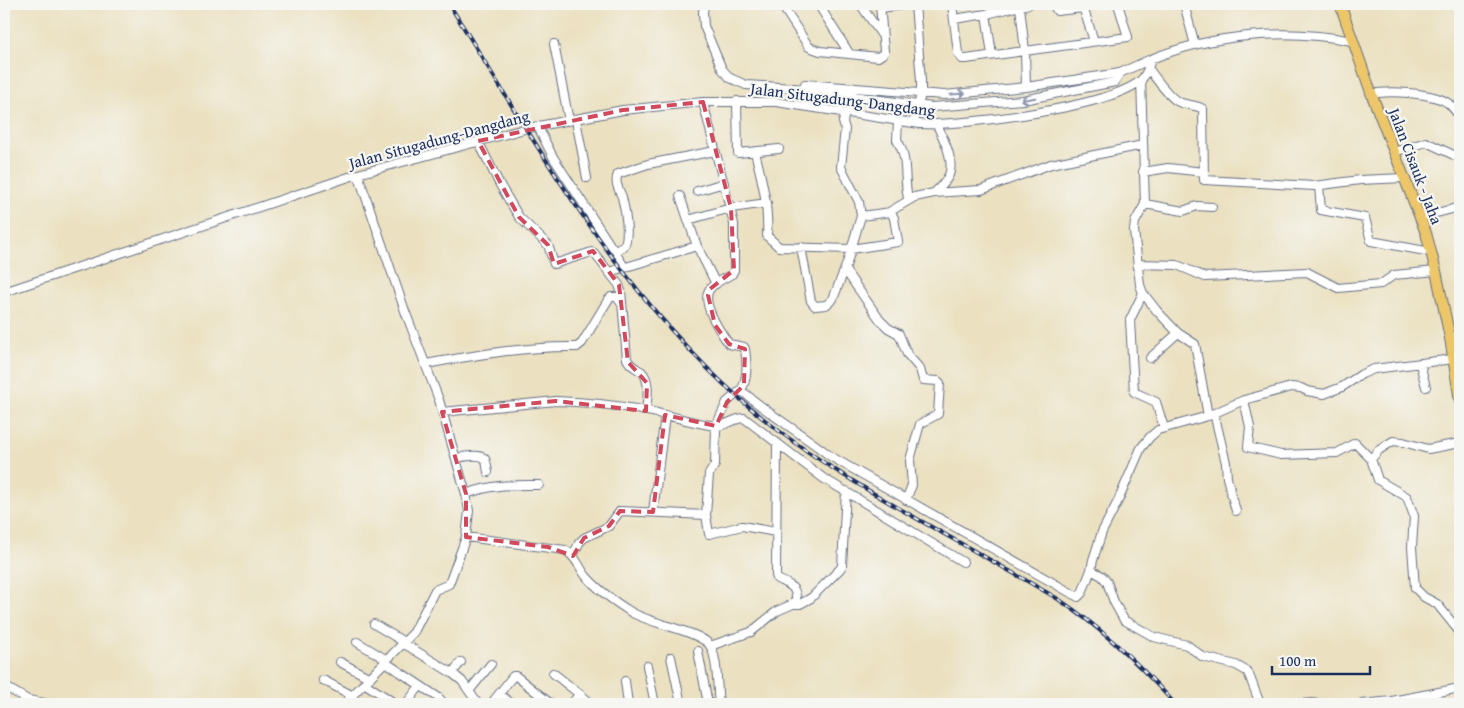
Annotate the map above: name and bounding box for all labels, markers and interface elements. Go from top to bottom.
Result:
street label: Jalan Situgadung-Dangdang [747,75,937,122]
one-way arrow [949,89,965,99]
one-way arrow [1020,94,1036,104]
street label: Jalan Situgadung-Dangdang [344,103,532,175]
street label: Jalan Cisauk - Jaha [1382,103,1449,228]
scale bar [1272,643,1369,675]
text: 100 m [1279,650,1317,671]

